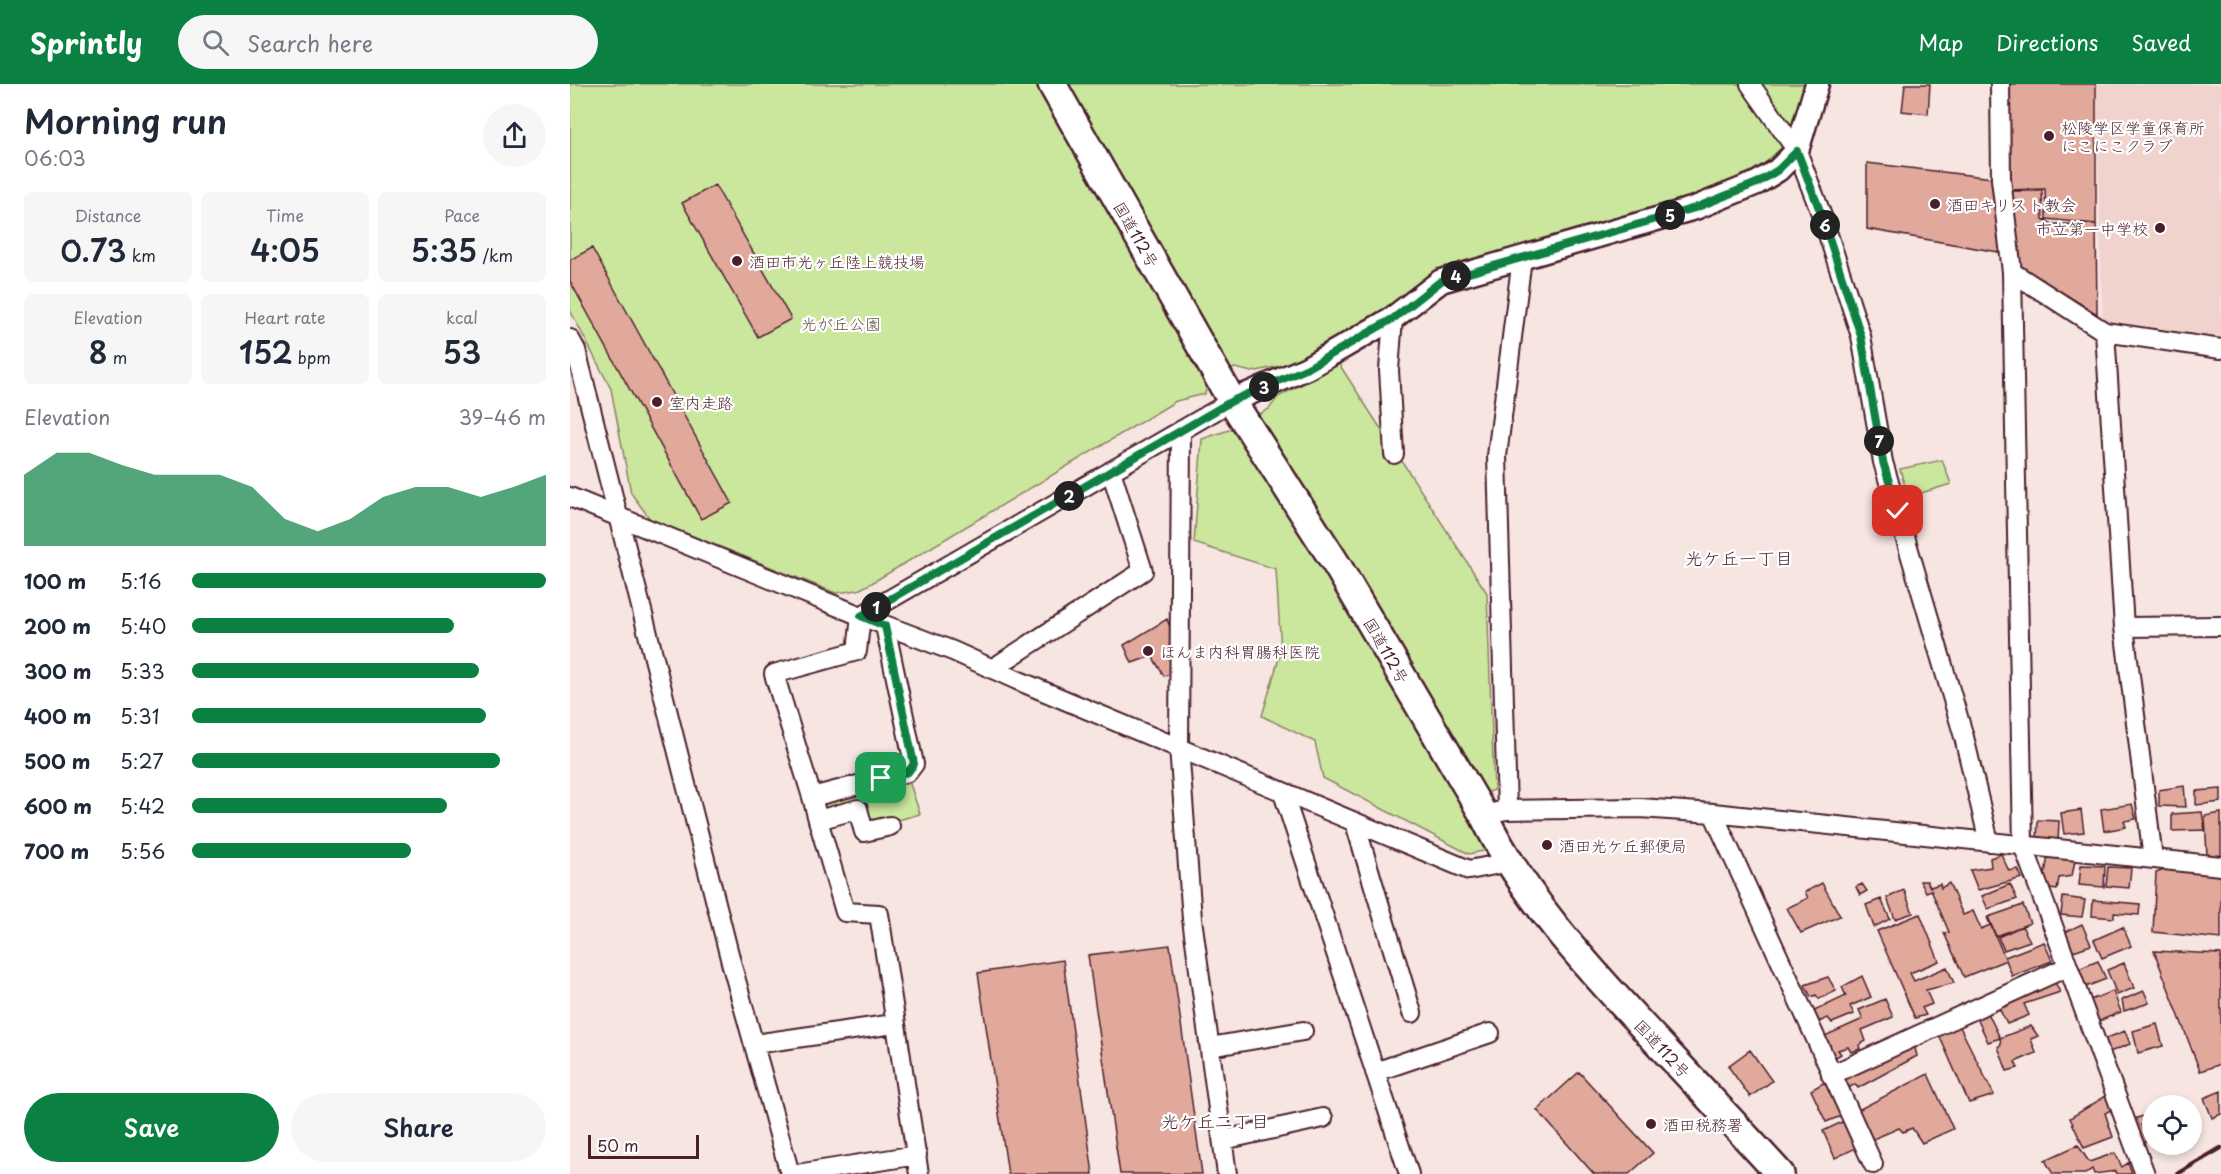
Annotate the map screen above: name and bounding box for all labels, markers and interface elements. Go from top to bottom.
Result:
search box [178,15,598,69]
text: Sprintly [30,21,142,64]
icon: search [199,26,232,59]
text: Search here [247,26,373,59]
text: Map [1918,26,1963,58]
text: Directions [1996,26,2098,58]
text: Saved [2131,26,2191,58]
text: Morning run [24,95,227,145]
button: share [483,104,546,167]
place label: 松陵学区学童保育所 にこにこクラブ [2061,115,2205,157]
marker: 松陵学区学童保育所 にこにこクラブ [2042,129,2056,143]
text: 06:03 [24,143,86,173]
place label: 酒田キリスト教会 [1947,192,2076,216]
street label: 国道112号 [1108,196,1166,272]
marker: 酒田キリスト教会 [1928,197,1942,211]
pin: 5 [1655,200,1685,230]
text: Distance [74,203,142,227]
text: Time [266,203,304,227]
text: Pace [444,203,480,227]
text: 5 [1665,203,1675,227]
pin: 6 [1810,210,1840,240]
text: 6 [1819,213,1831,237]
place label: 市立第一中学校 [2036,216,2148,240]
marker: 市立第一中学校 [2153,221,2167,235]
text: 0.73 [60,227,126,272]
text: 4:05 [250,227,320,272]
text: 5:35 [411,227,477,272]
text: km [126,243,156,267]
text: /km [477,243,513,267]
place label: 酒田市光ヶ丘陸上競技場 [749,249,925,273]
marker: 酒田市光ヶ丘陸上競技場 [730,254,744,268]
pin: 4 [1441,261,1471,291]
text: 4 [1451,264,1461,288]
text: Elevation [73,305,143,329]
text: Heart rate [245,305,325,329]
text: kcal [446,305,478,329]
park label: 光が丘公園 [801,311,881,335]
text: 8 [89,329,108,374]
text: 152 [239,329,293,374]
text: 53 [443,329,481,374]
text: m [108,345,127,369]
text: bpm [293,345,331,369]
pin: 3 [1249,372,1279,402]
text: 3 [1259,375,1269,399]
place label: 室内走路 [669,390,733,414]
marker: 室内走路 [650,395,664,409]
text: Elevation [24,402,110,432]
text: 39–46 m [459,402,546,432]
pin: 7 [1864,426,1894,456]
text: 7 [1874,429,1884,453]
pin: 2 [1054,481,1084,511]
text: 2 [1063,484,1075,508]
pin [1872,485,1923,536]
icon: check [1881,494,1914,527]
district label: 光ケ丘一丁目 [1685,544,1793,571]
text: 100 m [24,566,86,596]
text: 5:16 [120,566,162,596]
pin: 1 [861,592,891,622]
text: 1 [872,595,880,619]
text: 200 m [24,611,91,641]
text: 5:40 [120,611,166,641]
street label: 国道112号 [1358,612,1416,688]
place label: ほんま内科胃腸科医院 [1160,639,1320,663]
marker: ほんま内科胃腸科医院 [1141,644,1155,658]
text: 300 m [24,656,92,686]
text: 5:33 [120,656,165,686]
text: 400 m [24,701,92,731]
text: 5:31 [120,701,160,731]
text: 500 m [24,746,91,776]
text: 5:27 [120,746,164,776]
pin [855,752,906,803]
icon: arrive [864,761,897,794]
text: 600 m [24,791,92,821]
text: 5:42 [120,791,165,821]
place label: 酒田光ケ丘郵便局 [1559,833,1687,857]
text: 700 m [24,836,89,866]
text: 5:56 [120,836,165,866]
marker: 酒田光ケ丘郵便局 [1540,838,1554,852]
street label: 国道112号 [1629,1013,1697,1083]
button: Save [24,1093,279,1162]
button: Share [291,1093,546,1162]
map controls [2142,1095,2202,1155]
button: locate [2142,1095,2202,1155]
district label: 光ケ丘二丁目 [1161,1107,1269,1134]
place label: 酒田税務署 [1663,1112,1743,1136]
marker: 酒田税務署 [1644,1117,1658,1131]
scale bar [588,1132,699,1160]
text: 50 m [597,1133,638,1157]

